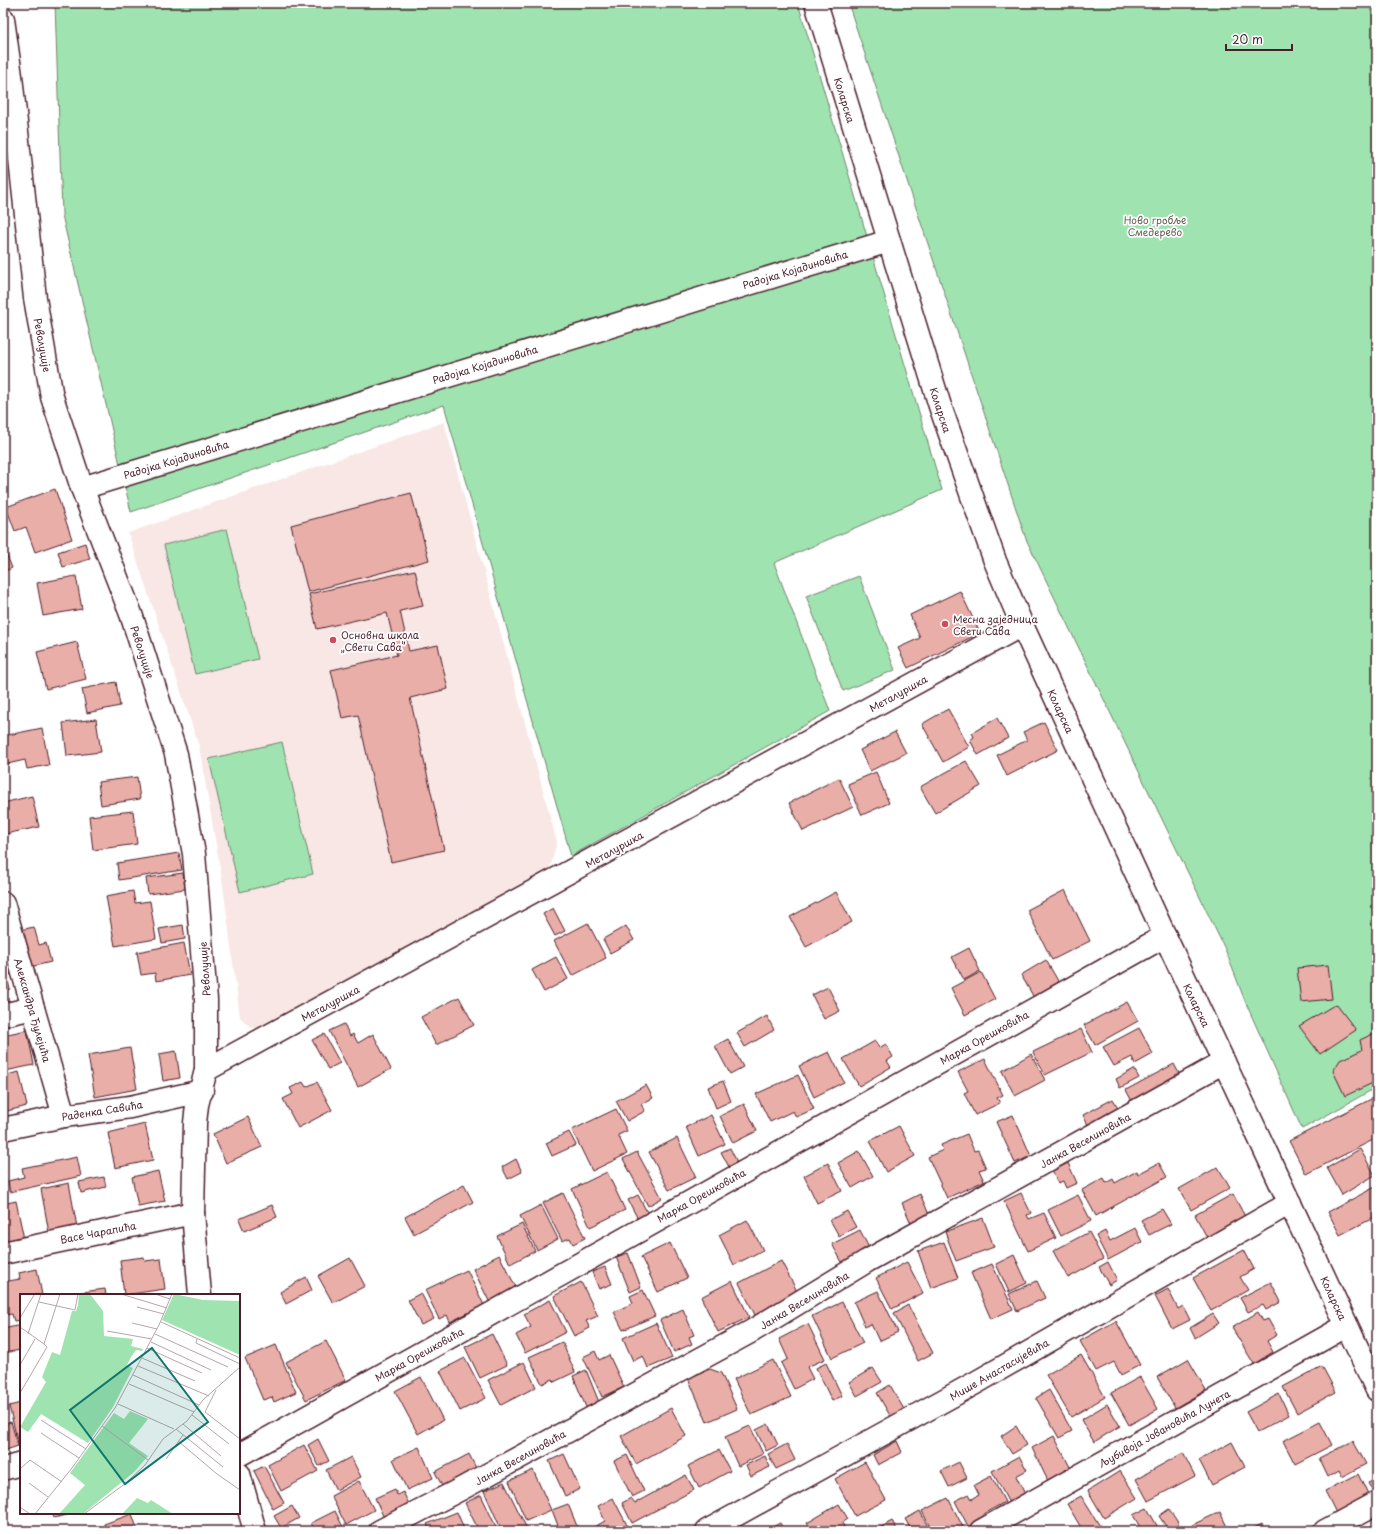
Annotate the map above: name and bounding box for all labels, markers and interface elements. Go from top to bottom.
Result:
scale bar [1226,26,1292,52]
text: 20 m [1232,30,1263,48]
street label: Коларска [831,75,859,125]
park label: Ново гробље Смедерево [1124,212,1186,239]
street label: Радојка Којадиновића [741,246,850,292]
street label: Револуције [30,317,55,373]
street label: Радојка Којадиновића [431,341,540,387]
street label: Коларска [927,385,956,435]
street label: Радојка Којадиновића [122,436,231,482]
place label: Месна заједница Свети Сава [953,611,1038,638]
marker: Месна заједница Свети Сава [940,619,950,629]
street label: Револуције [126,624,159,681]
place label: Основна школа „Свети Сава” [341,627,420,654]
marker: Основна школа „Свети Сава” [328,635,338,645]
street label: Металуршка [866,671,931,716]
street label: Коларска [1044,687,1078,736]
street label: Металуршка [582,827,647,872]
street label: Револуције [195,941,214,997]
street label: Александра Ђулејића [11,956,55,1065]
street label: Металуршка [298,981,363,1026]
street label: Коларска [1180,981,1214,1030]
street label: Марка Орешковића [937,1006,1032,1068]
street label: Раденка Савића [60,1096,144,1124]
street label: Јанка Веселиновића [1037,1108,1134,1171]
street label: Марка Орешковића [654,1164,749,1226]
street label: Васе Чарапића [59,1217,138,1247]
street label: Јанка Веселиновића [756,1267,852,1333]
street label: Коларска [1317,1274,1351,1323]
inset map [20,1294,240,1514]
street label: Марка Орешковића [372,1323,467,1385]
street label: Мише Анастасијевића [947,1334,1052,1404]
street label: Љубивоја Јовановића Лунета [1095,1385,1234,1471]
street label: Јанка Веселиновића [472,1425,569,1488]

